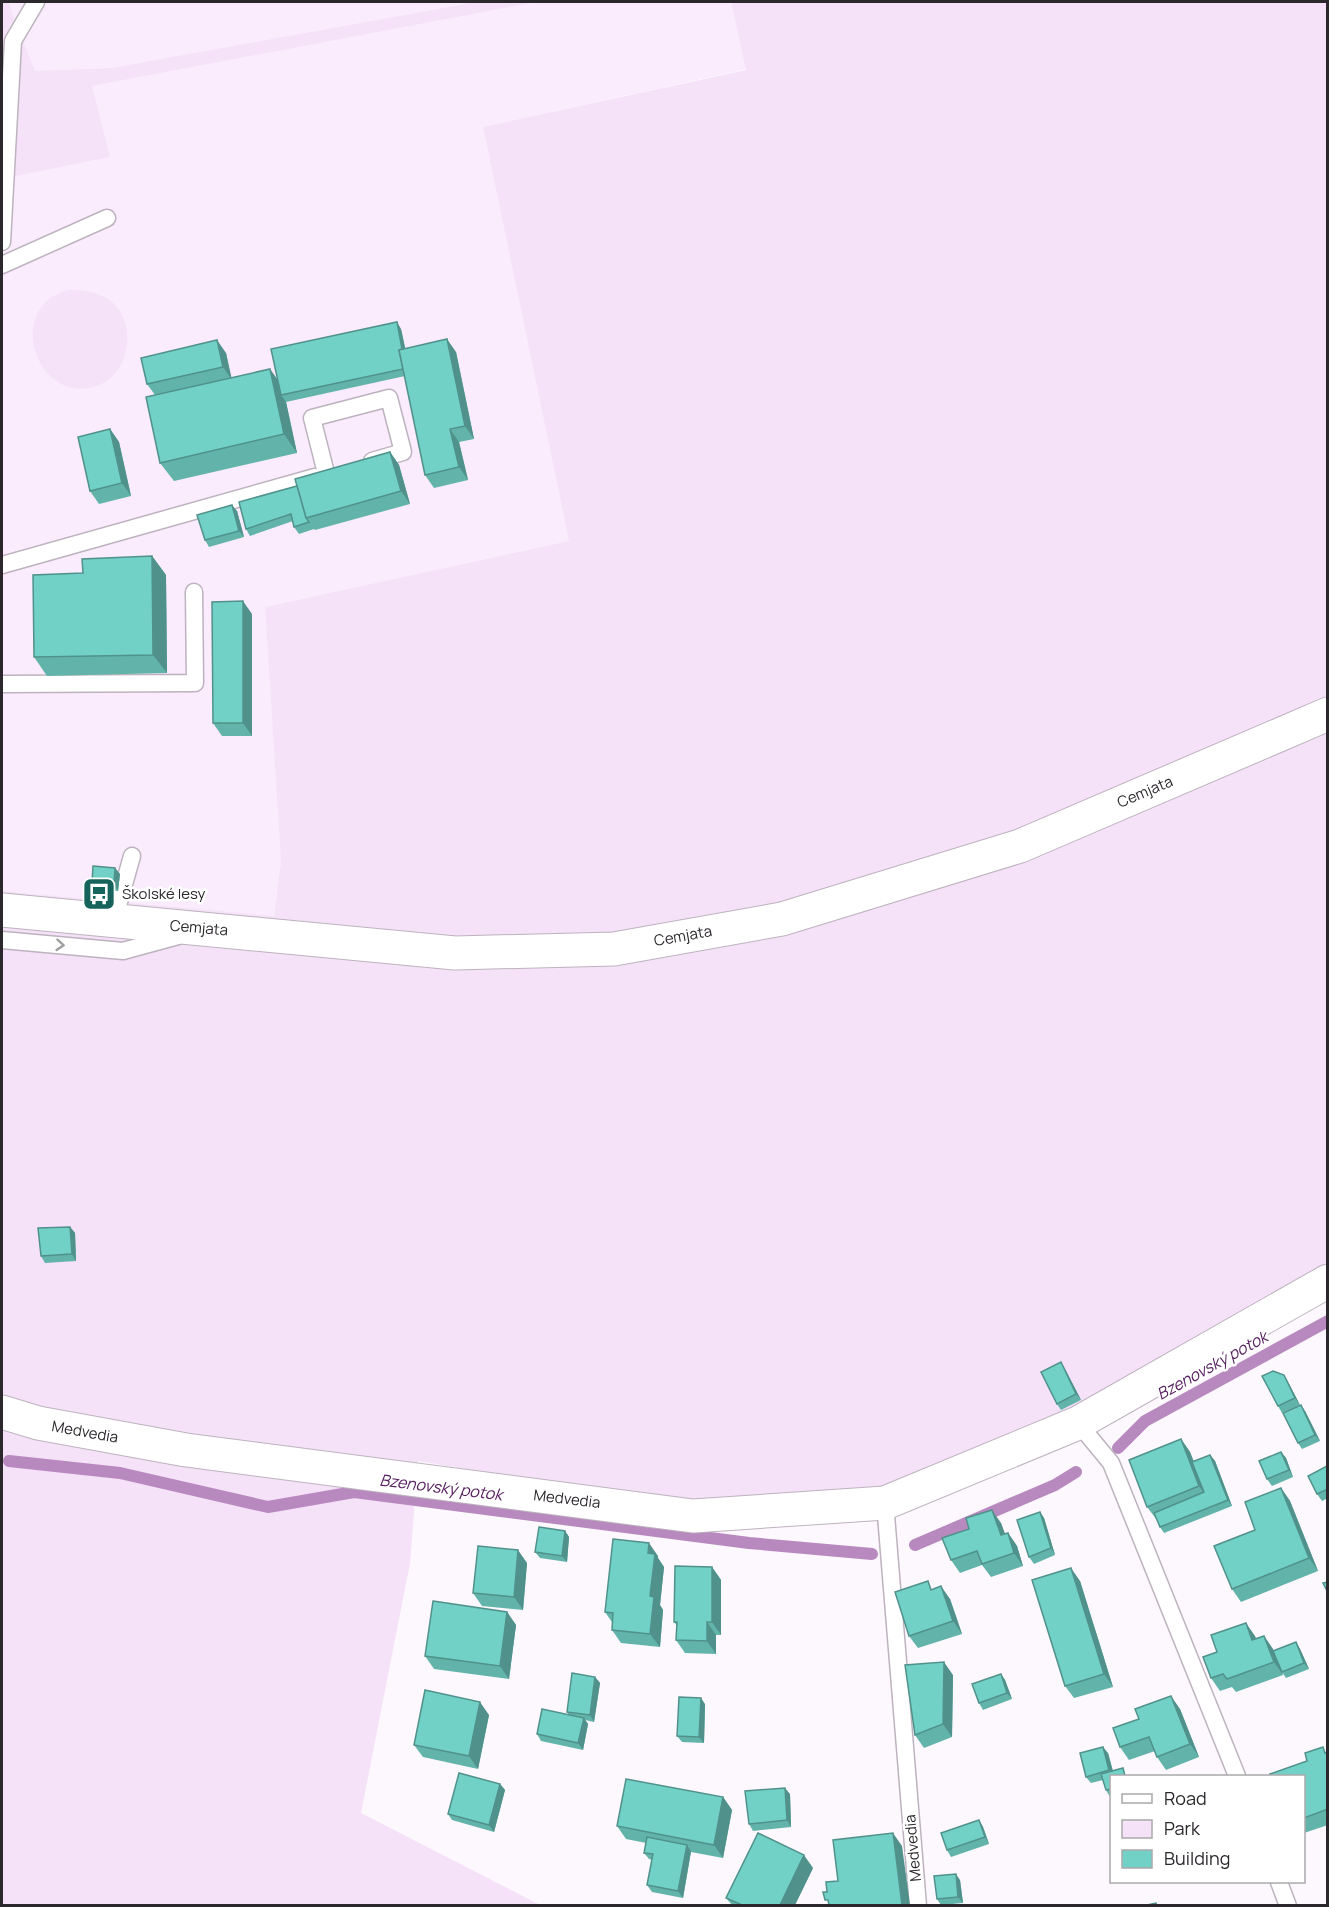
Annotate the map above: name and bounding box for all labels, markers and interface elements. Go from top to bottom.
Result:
street label: Cemjata [1114,770,1176,813]
bus stop icon: Školské lesy [81,876,117,912]
place label: Školské lesy [122,883,206,904]
street label: Cemjata [169,914,229,941]
street label: Cemjata [652,920,714,951]
one-way arrow [55,938,64,951]
water label: Bzenovský potok [1153,1324,1273,1405]
street label: Medvedia [50,1415,120,1448]
water label: Bzenovský potok [378,1469,506,1506]
street label: Medvedia [532,1484,602,1513]
legend [1110,1775,1305,1883]
text: Road [1164,1786,1207,1810]
street label: Medvedia [899,1814,926,1882]
text: Park [1164,1816,1201,1840]
text: Building [1164,1846,1230,1870]

